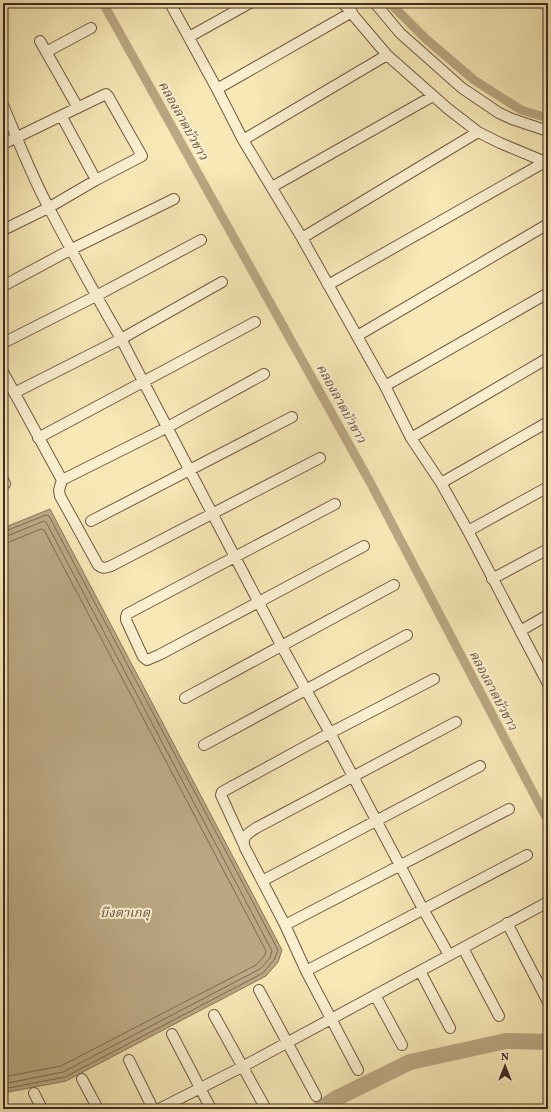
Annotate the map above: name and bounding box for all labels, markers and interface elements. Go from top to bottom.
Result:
water label: คลองลาดบัวขาว [153,78,212,165]
water label: คลองลาดบัวขาว [311,361,370,448]
water label: คลองลาดบัวขาว [464,648,521,735]
water label: บึงตาเกตุ [100,905,151,923]
north arrow [485,1046,525,1086]
text: N [501,1050,509,1065]

